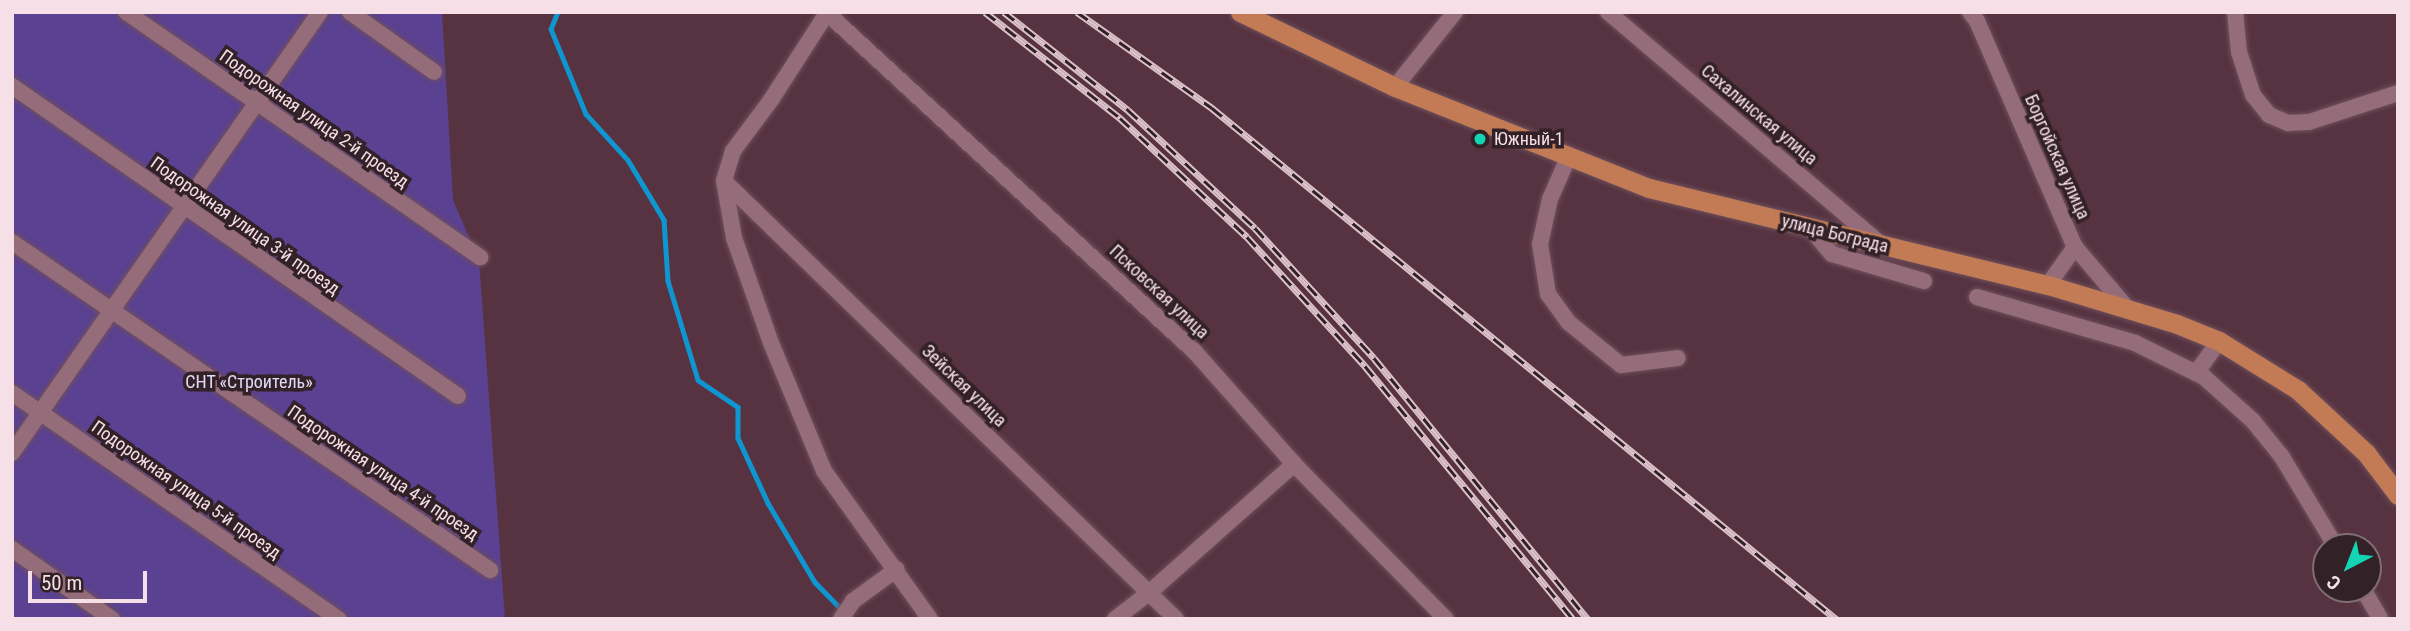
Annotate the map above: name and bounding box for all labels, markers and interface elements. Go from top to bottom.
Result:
street label: Подорожная улица 2-й проезд [215,45,413,193]
street label: Сахалинская улица [1697,60,1821,170]
street label: Боргойская улица [2020,91,2094,223]
place label: Южный-1 [1494,128,1564,150]
marker: Южный-1 [1472,131,1488,147]
street label: Подорожная улица 3-й проезд [146,152,344,300]
street label: улица Бограда [1779,210,1891,258]
street label: Псковская улица [1105,240,1213,344]
street label: Зейская улица [917,340,1011,432]
park label: СНТ «Строитель» [185,371,313,393]
street label: Подорожная улица 4-й проезд [283,401,483,545]
street label: Подорожная улица 5-й проезд [87,416,285,564]
north arrow [2312,533,2382,603]
scale bar [32,558,150,602]
text: С [2322,570,2346,595]
text: 50 m [41,571,82,595]

